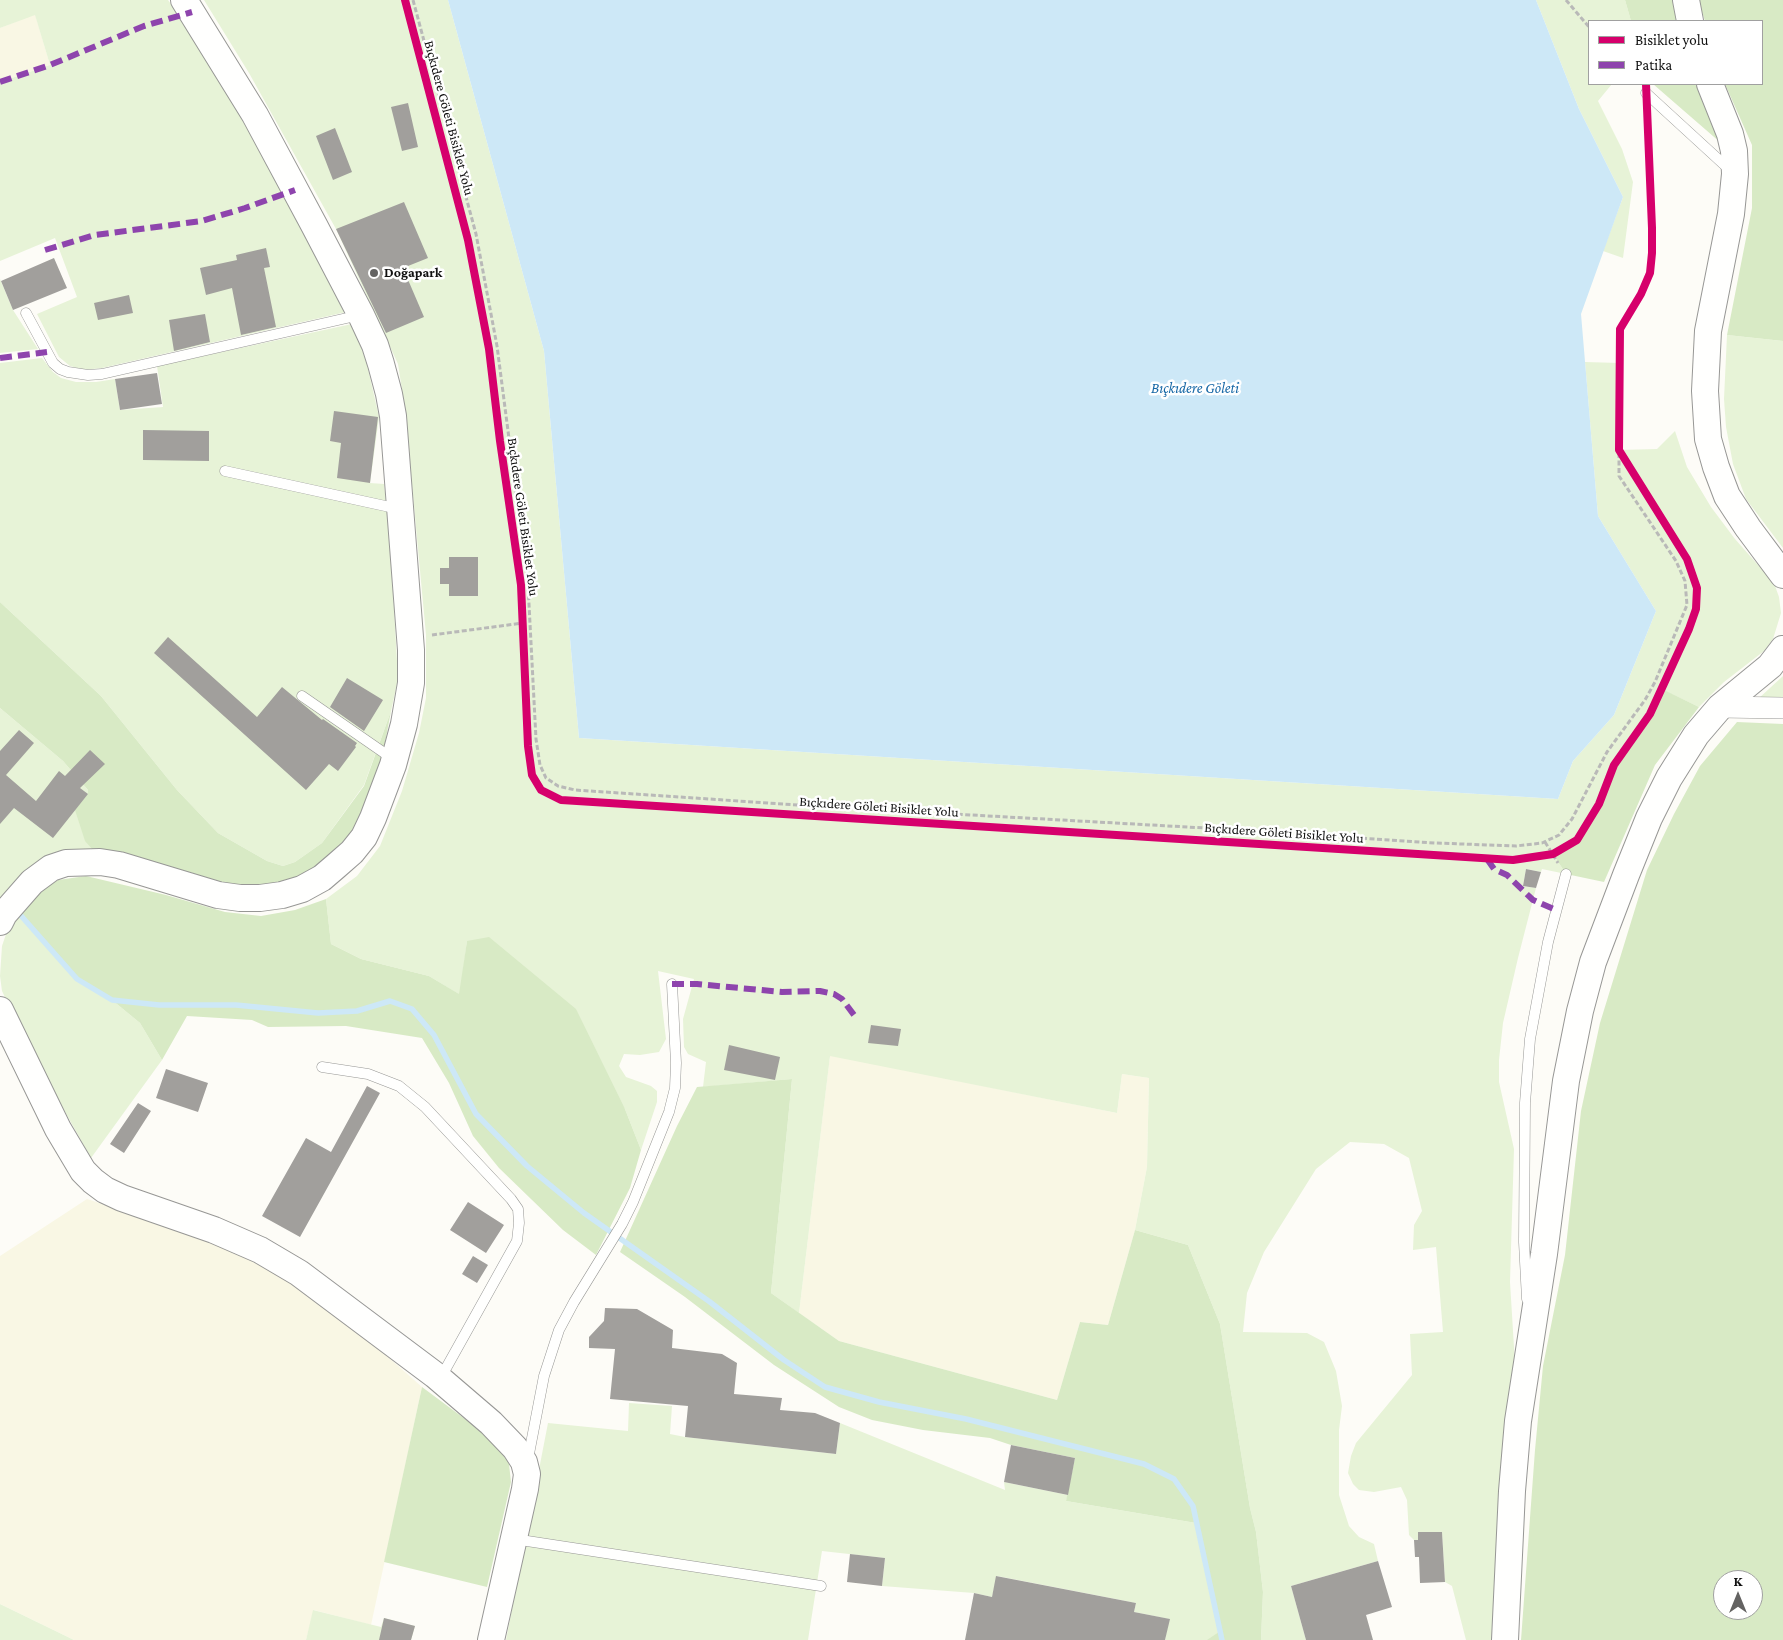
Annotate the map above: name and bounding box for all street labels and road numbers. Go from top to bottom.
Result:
street label: Bıçkıdere Göleti Bisiklet Yolu [420,39,478,197]
street label: Bıçkıdere Göleti Bisiklet Yolu [504,437,542,597]
street label: Bıçkıdere Göleti Bisiklet Yolu [799,793,959,821]
street label: Bıçkıdere Göleti Bisiklet Yolu [1204,819,1364,847]

